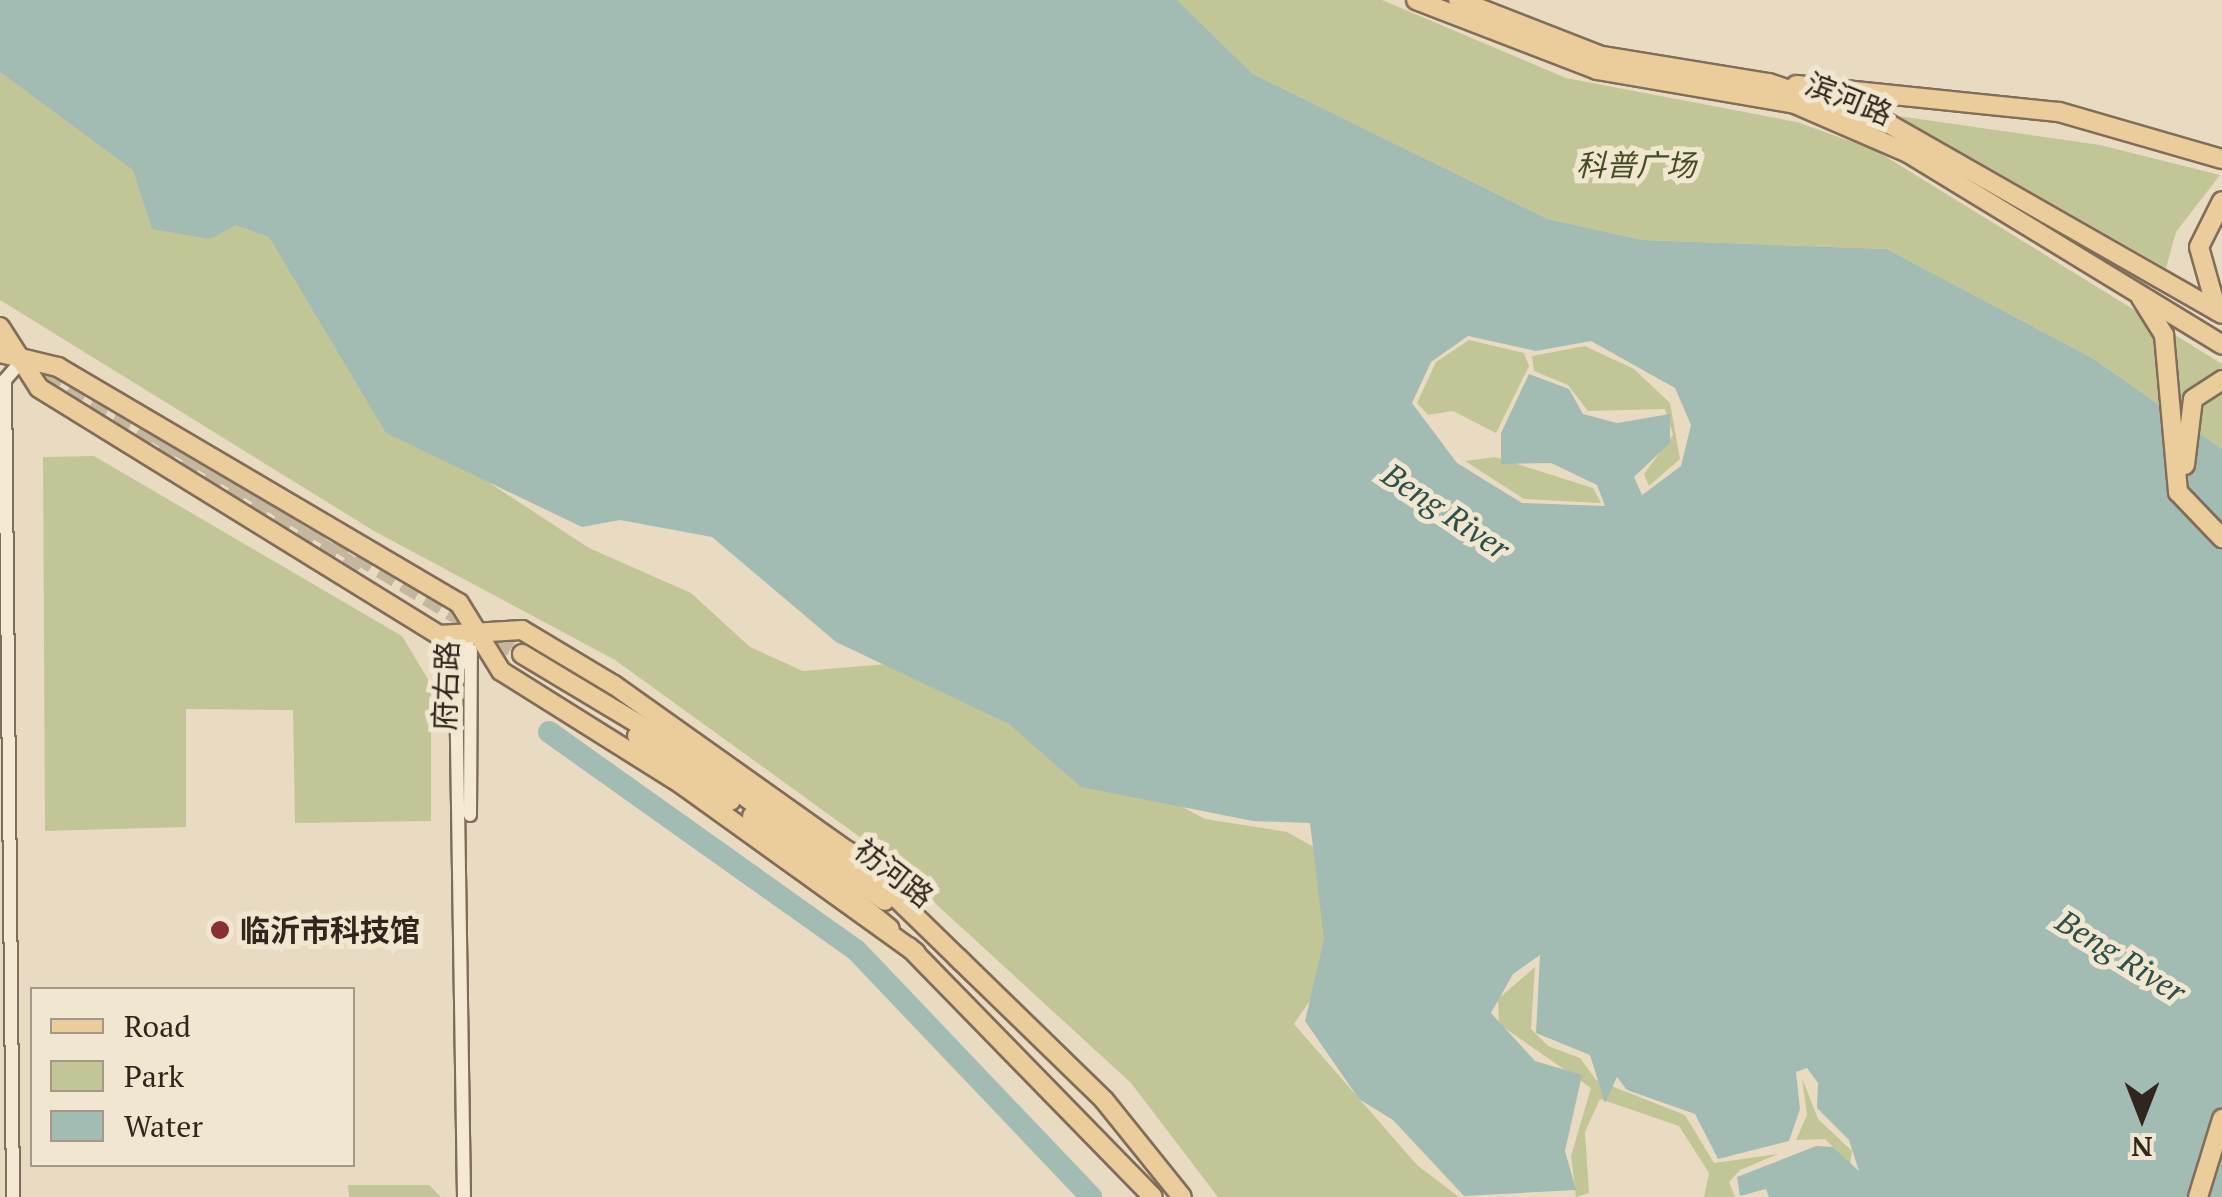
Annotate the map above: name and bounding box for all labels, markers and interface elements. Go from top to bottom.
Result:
street label: 滨河路 [1801,65,1897,133]
park label: 科普广场 [1576,147,1696,183]
water label: Beng River [1375,455,1517,567]
street label: 府右路 [426,640,466,732]
street label: 祊河路 [847,831,941,915]
water label: Beng River [2049,901,2193,1011]
place label: 临沂市科技馆 [240,912,420,948]
marker: 临沂市科技馆 [209,919,231,941]
legend [30,987,355,1167]
text: Road [124,1006,191,1046]
text: Park [124,1056,184,1096]
north arrow [2092,1067,2192,1167]
text: Water [124,1106,203,1146]
text: N [2131,1129,2153,1166]

